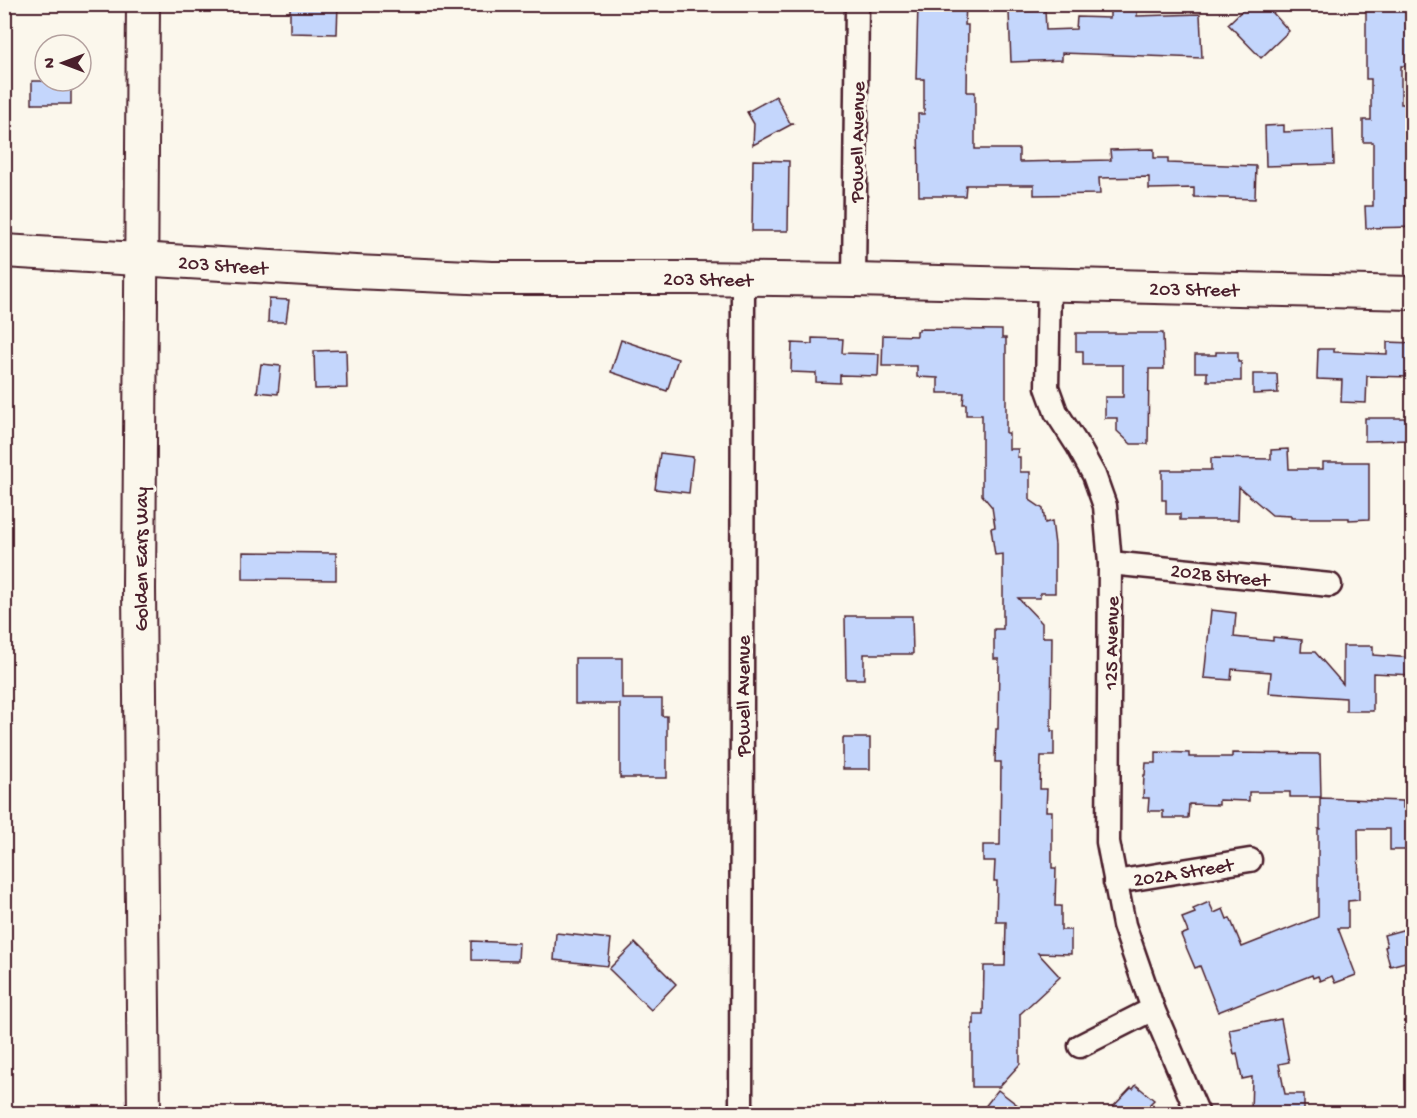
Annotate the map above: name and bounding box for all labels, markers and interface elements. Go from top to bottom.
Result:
north arrow [33,33,93,93]
text: N [42,57,61,68]
street label: Powell Avenue [847,81,872,204]
street label: 203 Street [177,253,270,282]
street label: 203 Street [663,269,755,294]
street label: 203 Street [1149,279,1241,304]
street label: Golden Ears Way [132,487,155,631]
street label: 202B Street [1169,561,1272,594]
street label: 125 Avenue [1101,596,1126,691]
street label: Powell Avenue [734,635,757,757]
street label: 202A Street [1132,855,1237,894]

